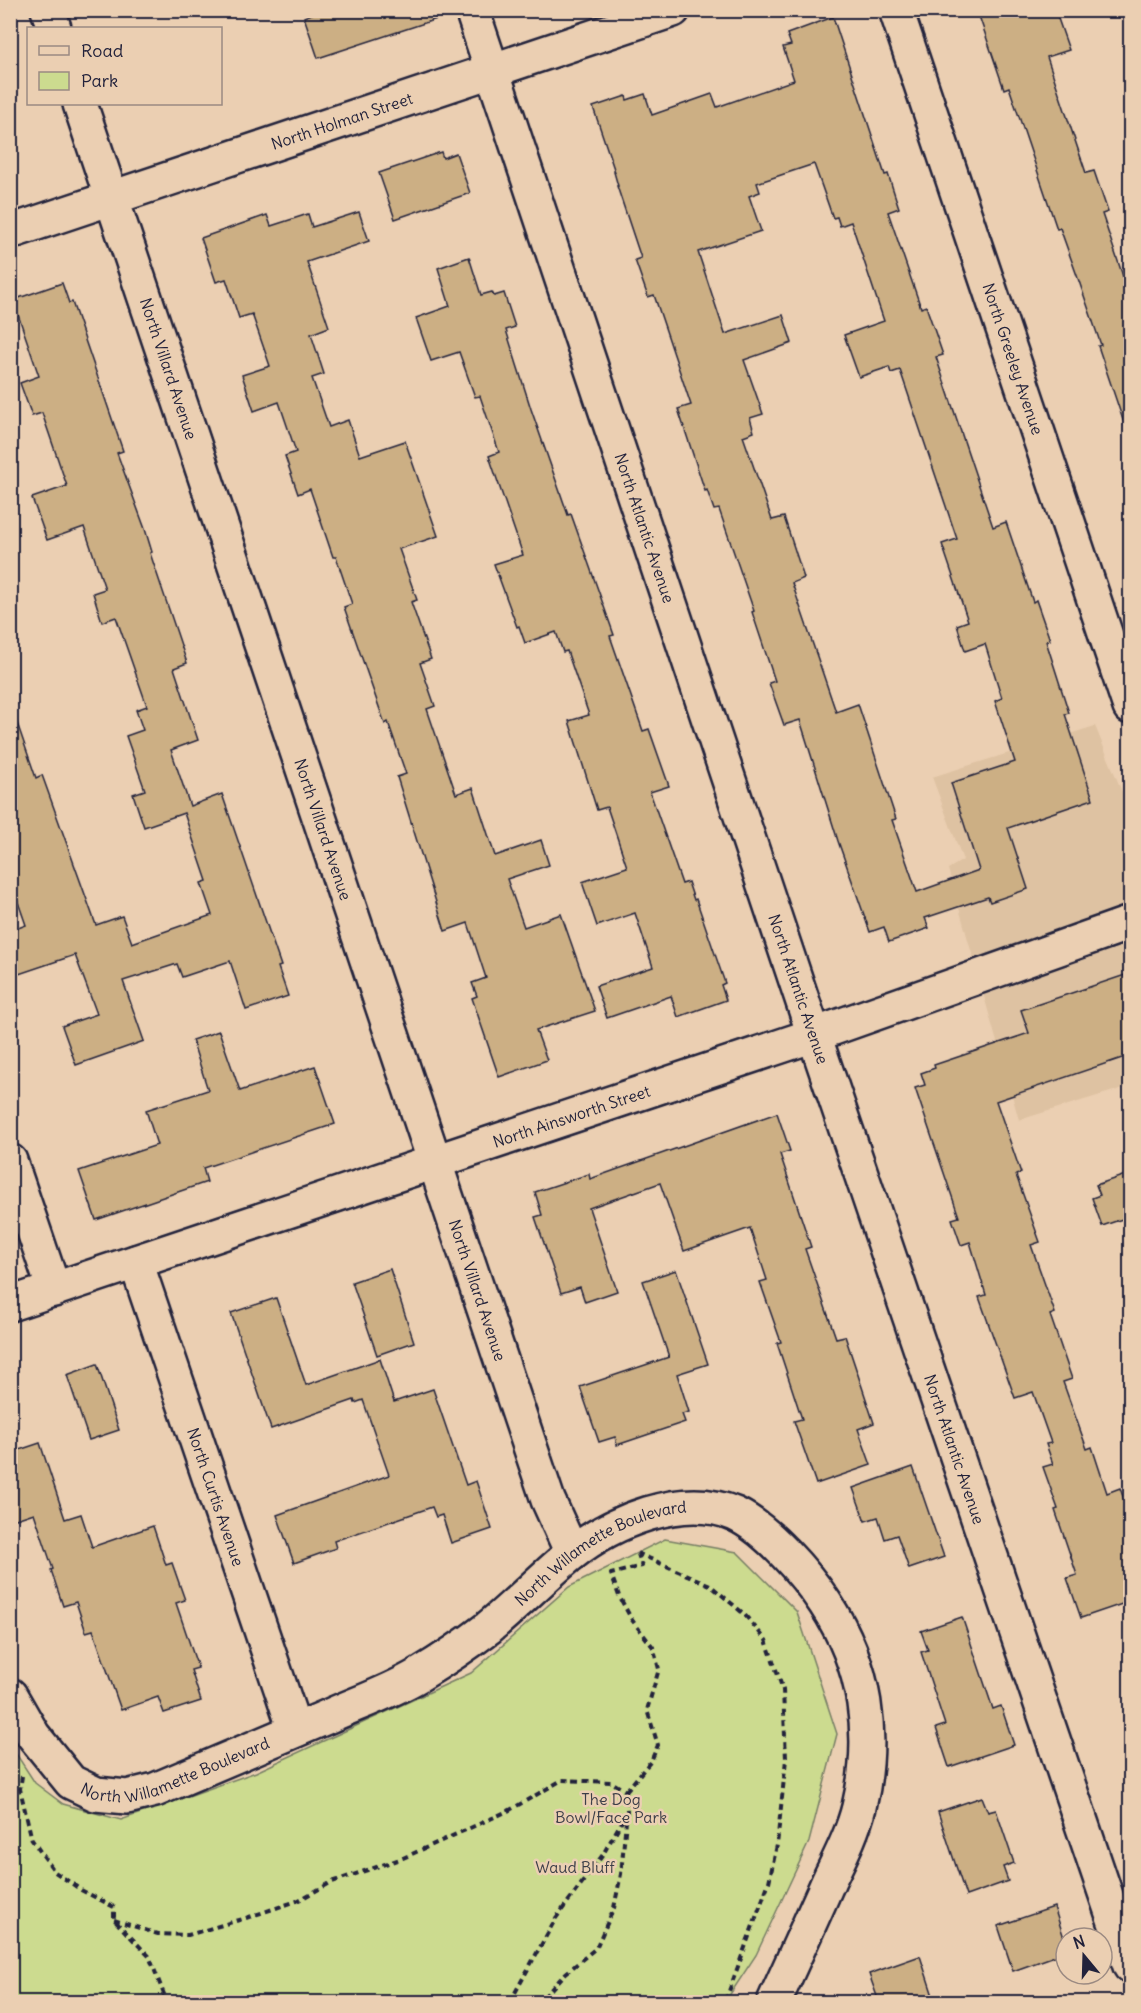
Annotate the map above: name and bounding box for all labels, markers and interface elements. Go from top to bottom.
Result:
legend [27,27,222,105]
text: Road [81,39,124,62]
text: Park [81,69,118,92]
street label: North Holman Street [269,88,416,154]
street label: North Greeley Avenue [978,281,1048,437]
street label: North Villard Avenue [136,295,202,442]
street label: North Atlantic Avenue [610,450,679,606]
street label: North Villard Avenue [290,756,356,903]
street label: North Atlantic Avenue [764,911,833,1067]
street label: North Ainsworth Street [490,1080,653,1152]
street label: North Villard Avenue [445,1217,511,1364]
street label: North Atlantic Avenue [920,1372,989,1527]
street label: North Curtis Avenue [183,1425,249,1569]
street label: North Willamette Boulevard [510,1496,687,1610]
street label: North Willamette Boulevard [78,1733,272,1807]
park label: The Dog Bowl/Face Park [555,1789,667,1827]
park label: Waud Bluff [535,1857,615,1877]
north arrow [1054,1926,1114,1986]
text: N [1071,1931,1088,1953]

